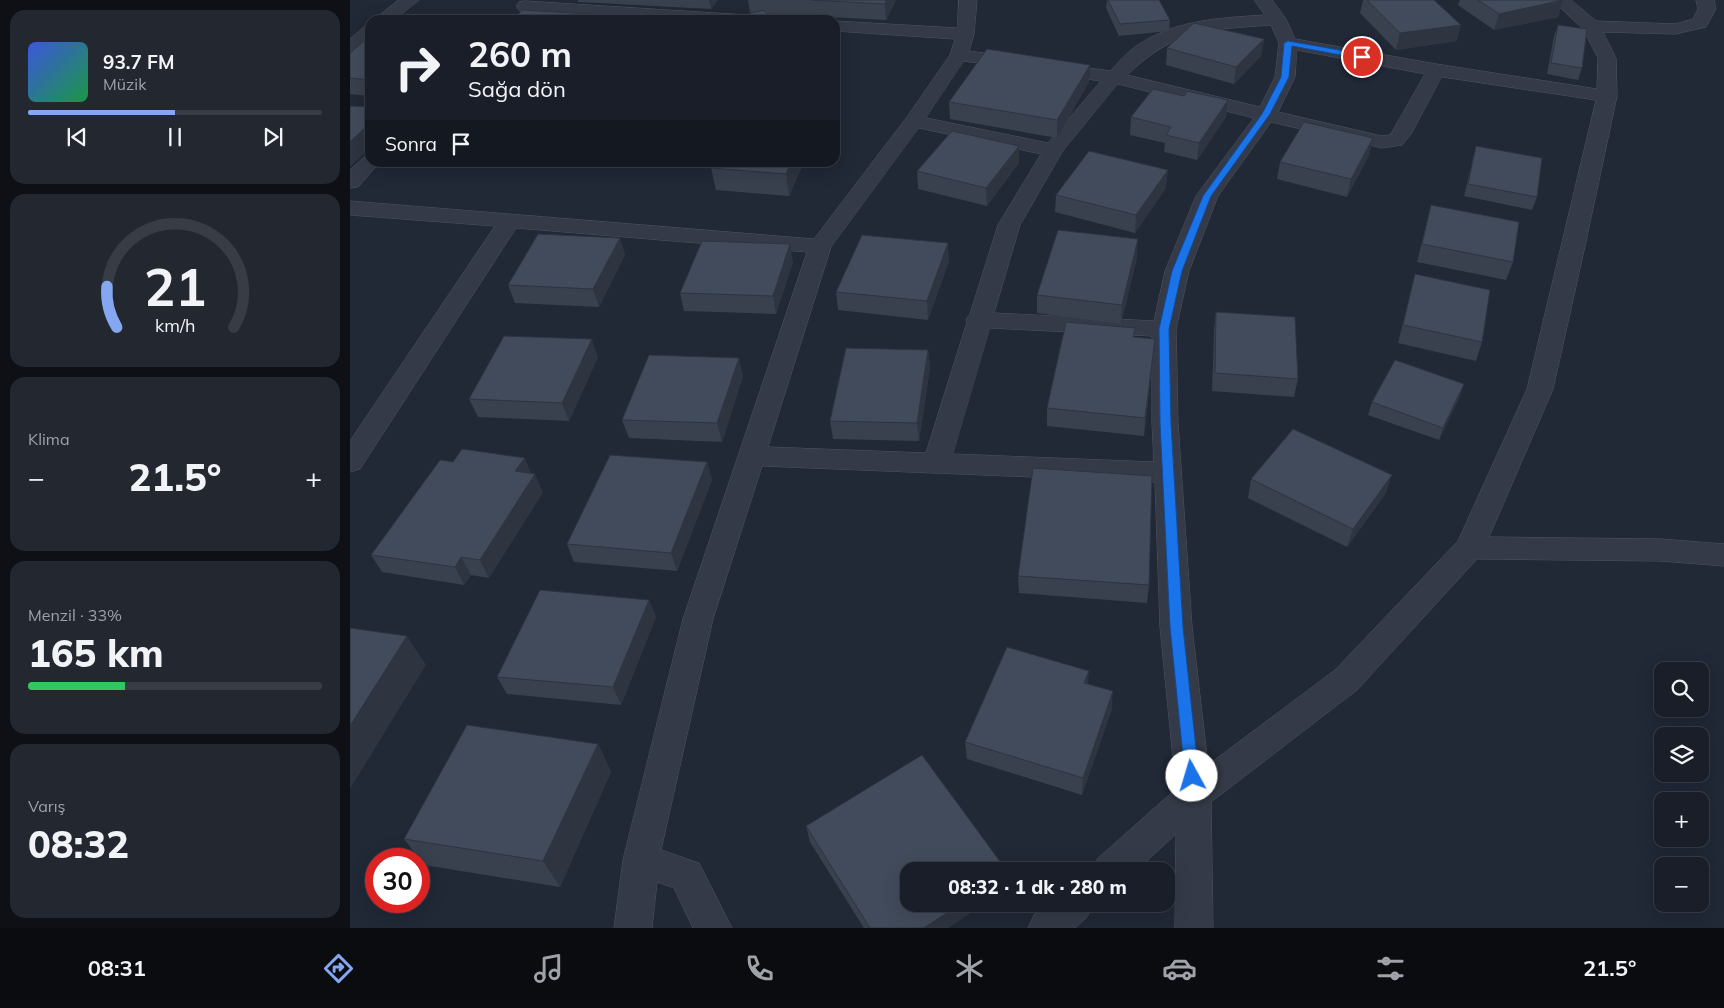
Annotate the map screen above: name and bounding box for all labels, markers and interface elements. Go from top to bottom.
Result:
text: 260 m [468,32,572,76]
icon: right [385,35,450,100]
pin [1341,36,1383,78]
icon: arrive [1348,43,1376,71]
text: 93.7 FM [103,50,175,74]
text: Müzik [103,74,146,94]
text: Sağa dön [468,75,566,103]
icon: previous [63,123,91,151]
icon: pause [161,123,189,151]
icon: next [259,123,287,151]
icon: arrive [447,130,475,158]
text: Sonra [385,132,437,156]
text: 21 [144,254,206,319]
text: km/h [155,314,195,336]
text: Klima [28,429,70,449]
text: 21.5° [129,453,221,501]
text: − [28,460,45,495]
text: + [305,460,322,495]
text: Menzil · 33% [28,605,122,625]
text: 165 km [28,629,164,677]
map controls [1654,662,1709,912]
button: search [1654,662,1709,717]
button: layers [1654,727,1709,782]
position arrow [1165,749,1217,801]
button: + [1654,792,1709,847]
text: Varış [28,796,65,816]
text: 08:32 [28,820,129,868]
speed limit sign: 30 [365,848,430,913]
button: − [1654,857,1709,912]
text: 08:32 · 1 dk · 280 m [948,875,1127,899]
icon: directions [321,951,356,986]
icon: music [531,951,566,986]
icon: phone [742,951,777,986]
icon: climate [952,951,987,986]
icon: car [1162,951,1197,986]
icon: filters [1373,951,1408,986]
text: 08:31 [88,954,146,982]
text: 21.5° [1583,954,1636,982]

